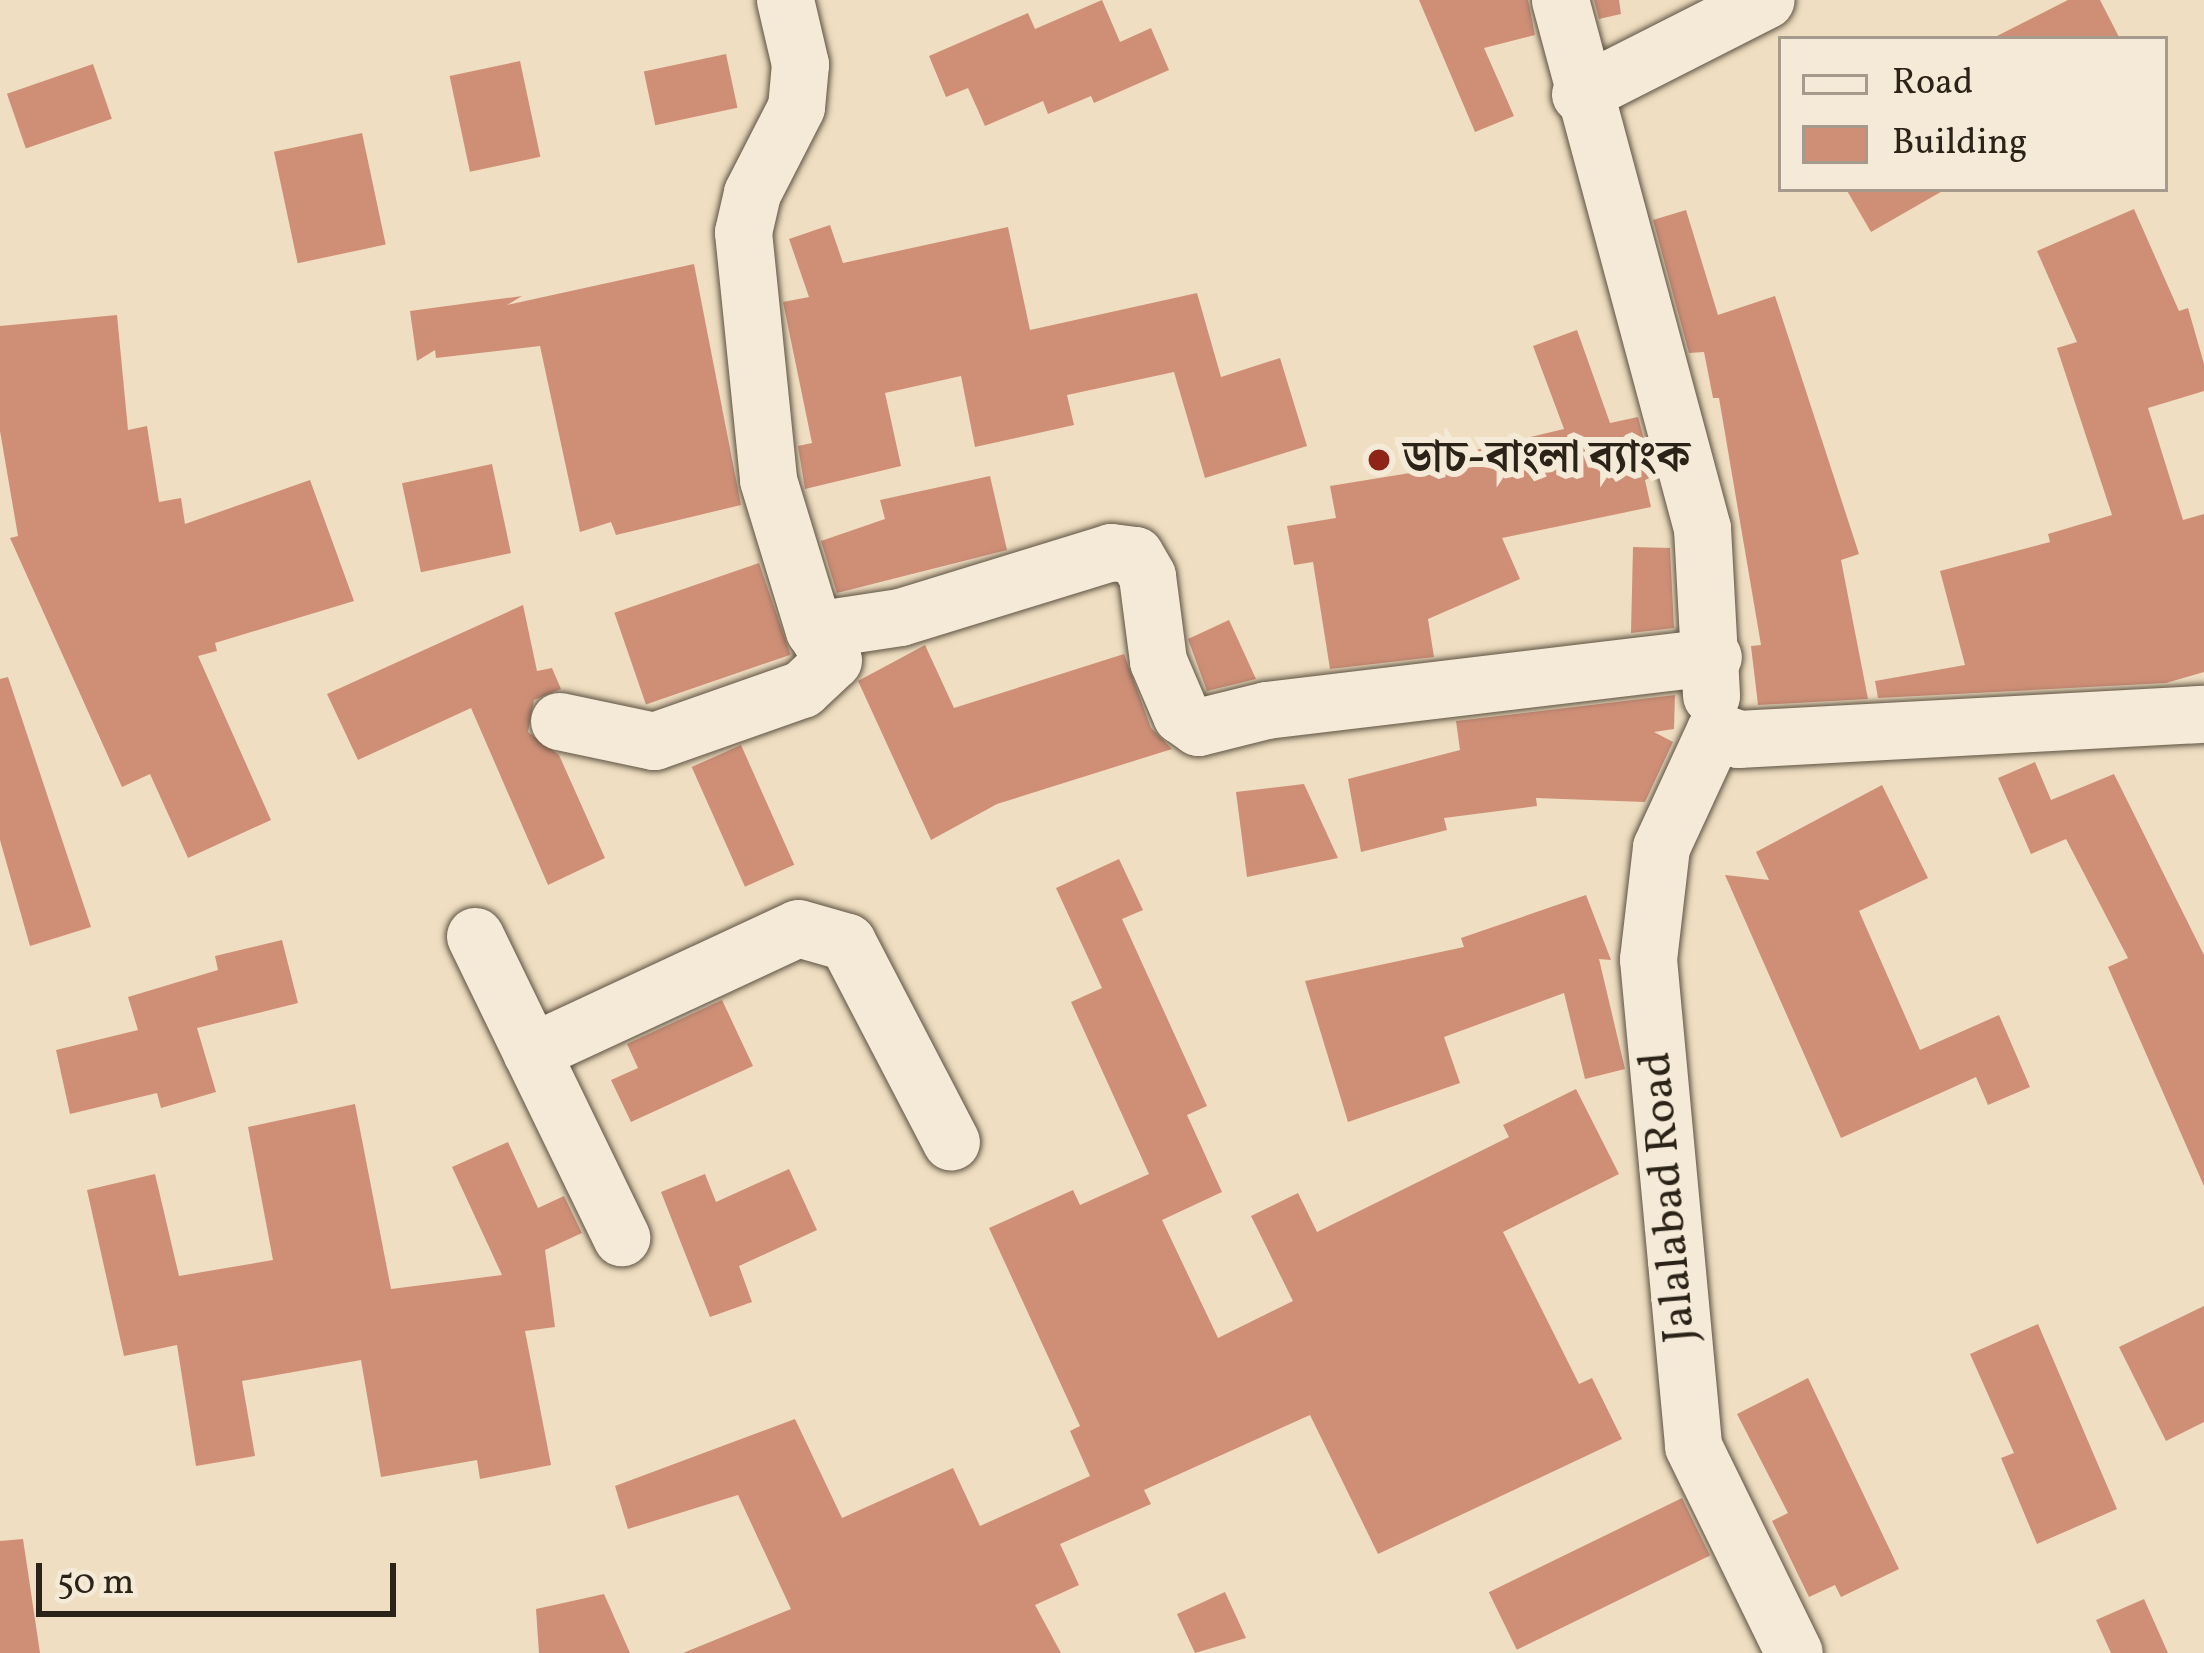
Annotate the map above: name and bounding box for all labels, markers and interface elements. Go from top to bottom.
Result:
legend [1778,36,2168,192]
text: Road [1892,59,1973,109]
text: Building [1892,119,2027,169]
place label: ডাচ-বাংলা ব্যাংক [1403,433,1690,487]
marker: ডাচ-বাংলা ব্যাংক [1366,447,1392,473]
street label: Jalalabad Road [1630,1049,1710,1345]
scale bar [42,1539,402,1613]
text: 50 m [57,1559,134,1609]

